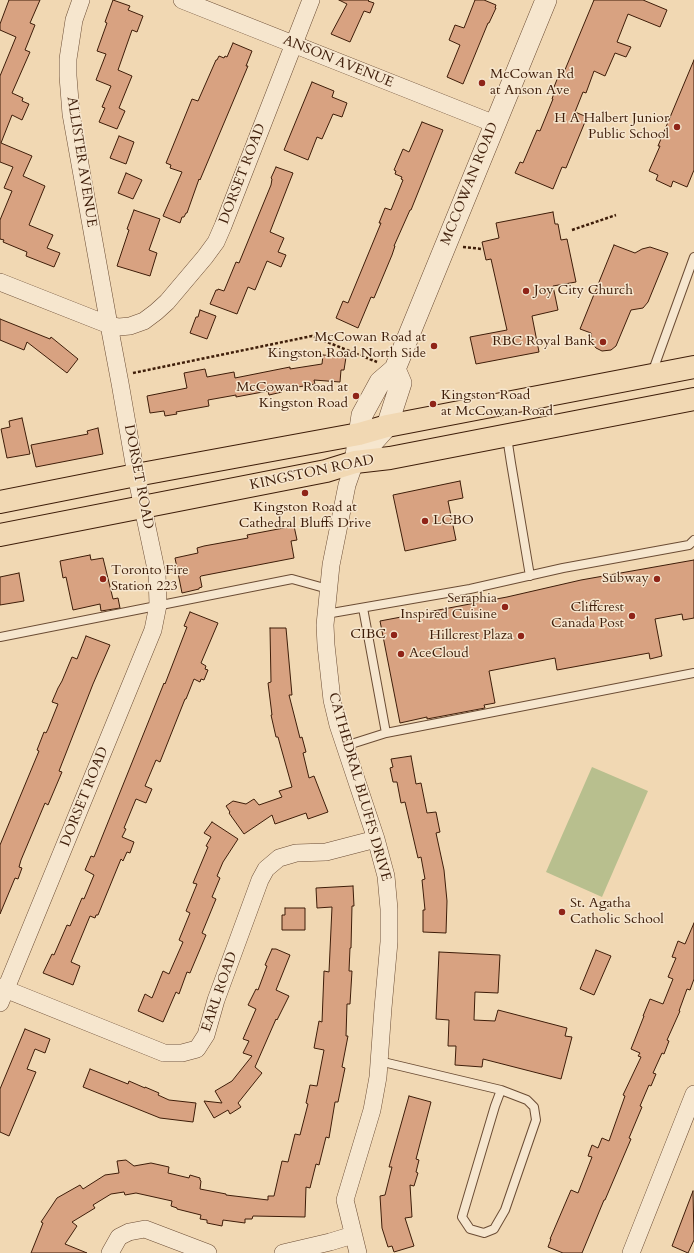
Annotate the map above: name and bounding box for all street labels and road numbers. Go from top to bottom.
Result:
street label: ANSON AVENUE [280,32,396,92]
street label: ALLISTER AVENUE [62,96,100,228]
street label: MCCOWAN ROAD [438,120,502,248]
street label: DORSET ROAD [216,122,270,226]
street label: DORSET ROAD [120,423,156,531]
street label: KINGSTON ROAD [248,452,376,494]
street label: CATHEDRAL BLUFFS DRIVE [324,691,394,883]
street label: DORSET ROAD [57,745,113,849]
street label: EARL ROAD [198,950,242,1034]

